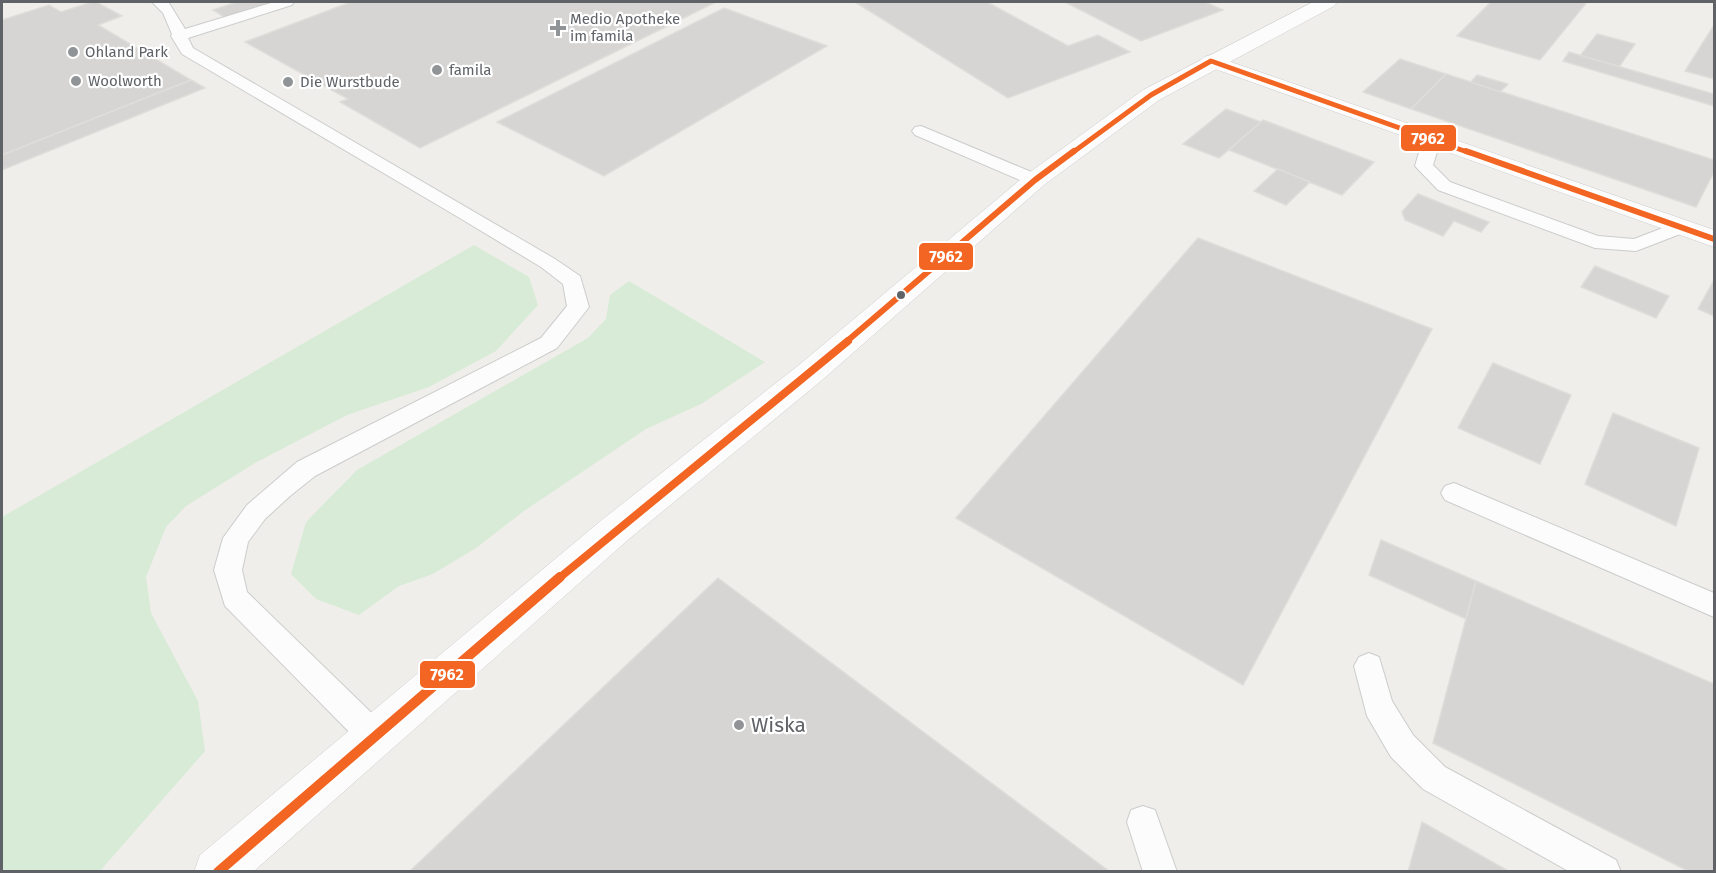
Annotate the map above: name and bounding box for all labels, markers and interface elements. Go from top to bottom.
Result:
place label: Medio Apotheke im famila [570,10,680,45]
marker: Medio Apotheke im famila [551,21,565,35]
place label: Ohland Park [85,43,168,61]
marker: Ohland Park [66,45,80,59]
place label: famila [449,61,491,79]
marker: famila [430,63,444,77]
place label: Woolworth [88,72,162,90]
place label: Die Wurstbude [300,73,400,91]
marker: Woolworth [69,74,83,88]
marker: Die Wurstbude [281,75,295,89]
line badge: 7962 [1400,124,1457,152]
text: 7962 [1411,129,1445,148]
line badge: 7962 [918,242,974,271]
text: 7962 [929,247,963,266]
unlabelled marker [895,289,907,301]
line badge: 7962 [419,660,476,689]
text: 7962 [430,665,464,684]
place label: Wiska [751,712,806,738]
marker: Wiska [732,718,746,732]

